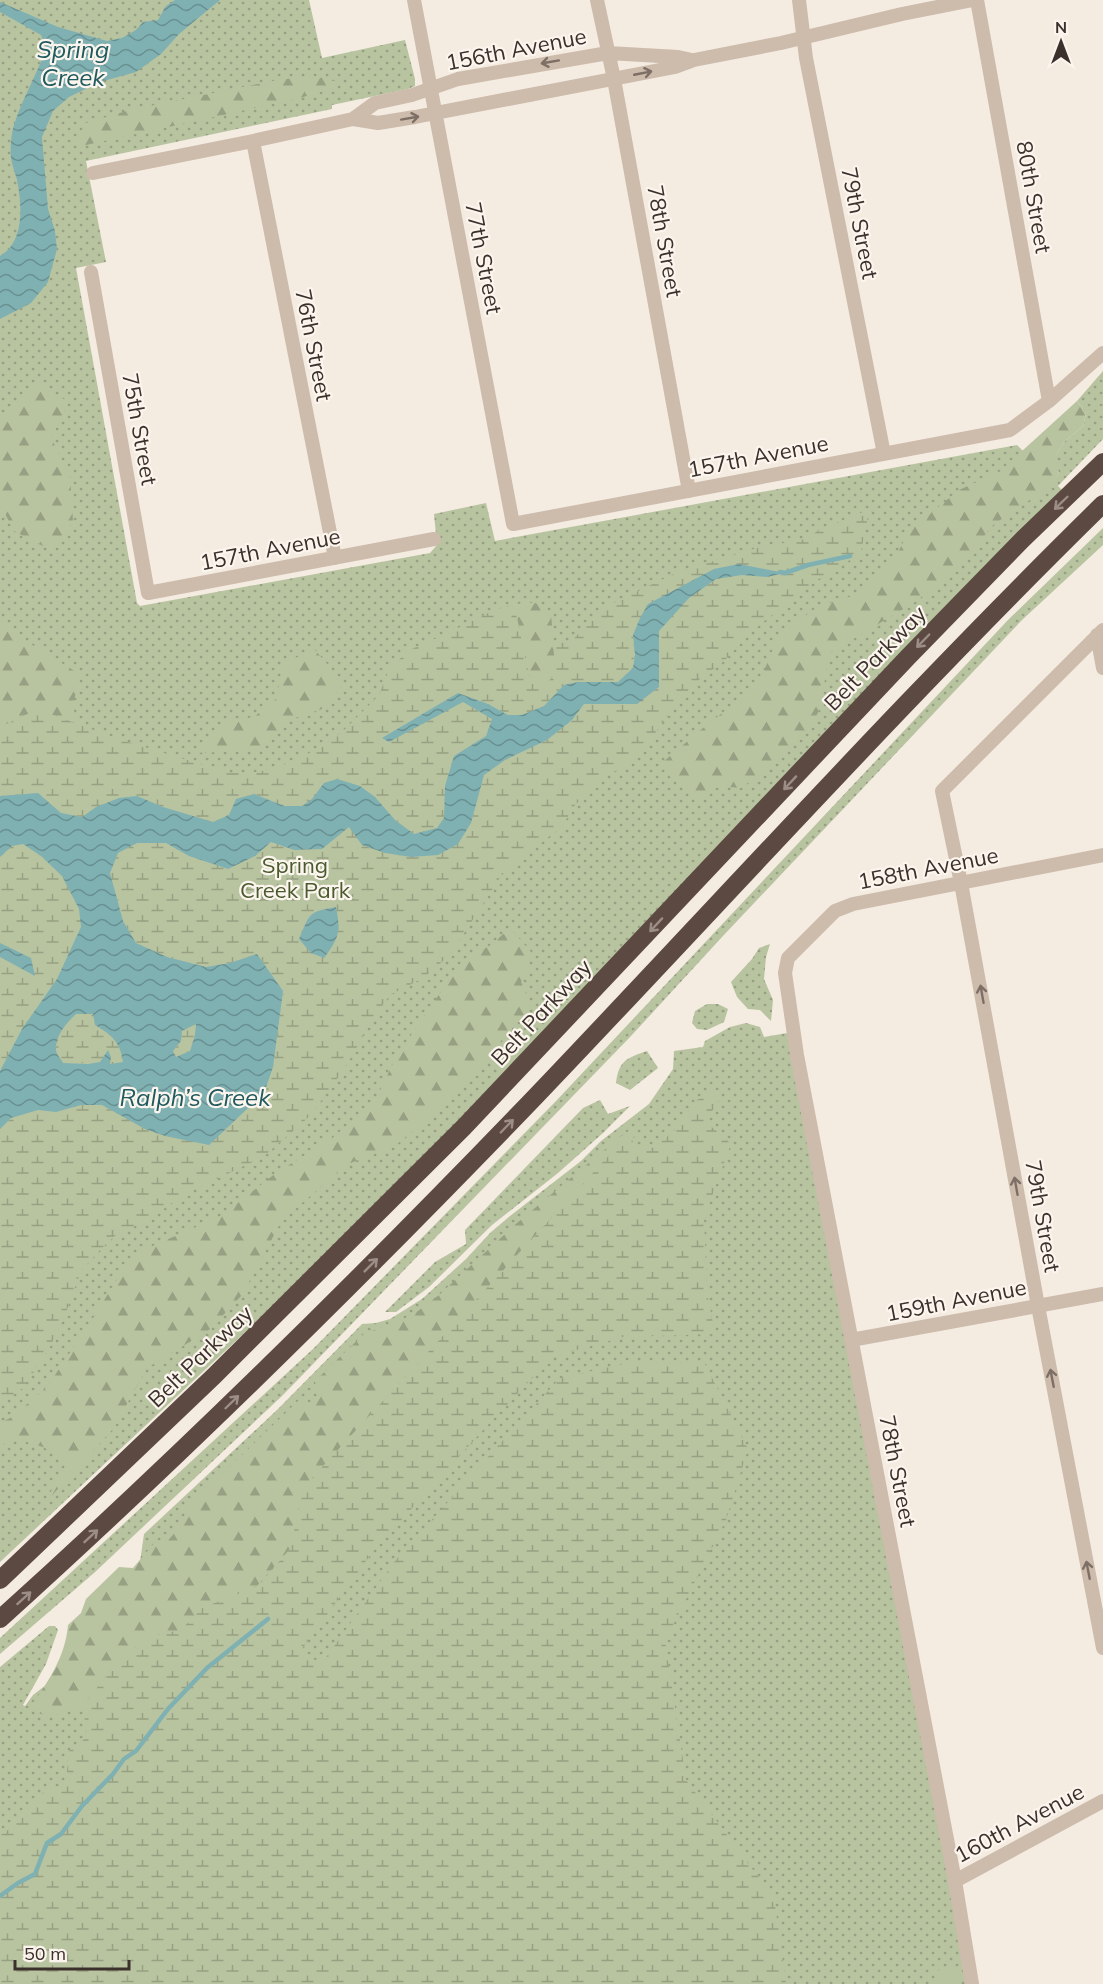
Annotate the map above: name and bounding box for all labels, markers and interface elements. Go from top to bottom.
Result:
north arrow [1031,12,1091,72]
text: N [1055,17,1067,37]
street label: 156th Avenue [443,22,589,76]
water label: Spring Creek [37,34,109,92]
one-way arrow [541,57,561,68]
one-way arrow [633,67,652,78]
one-way arrow [400,112,420,123]
street label: 80th Street [1010,139,1058,256]
street label: 79th Street [835,165,885,282]
street label: 78th Street [641,183,689,300]
street label: 77th Street [459,200,509,317]
street label: 76th Street [289,287,339,404]
street label: 75th Street [116,371,164,488]
street label: 157th Avenue [685,429,831,483]
one-way arrow [1054,496,1069,510]
street label: 157th Avenue [197,522,343,576]
street label: Belt Parkway [818,599,932,716]
one-way arrow [916,633,931,648]
one-way arrow [782,775,797,790]
street label: 158th Avenue [855,841,1001,895]
park label: Spring Creek Park [240,851,351,904]
one-way arrow [649,917,663,932]
street label: Belt Parkway [485,953,598,1071]
one-way arrow [976,985,987,1005]
water label: Ralph’s Creek [119,1082,271,1112]
one-way arrow [500,1118,514,1133]
street label: 79th Street [1019,1158,1067,1275]
one-way arrow [1011,1177,1022,1197]
one-way arrow [363,1258,378,1272]
street label: 159th Avenue [883,1273,1029,1327]
street label: Belt Parkway [142,1299,259,1413]
one-way arrow [1046,1369,1057,1388]
one-way arrow [225,1395,240,1409]
street label: 78th Street [873,1413,923,1530]
one-way arrow [83,1530,98,1544]
one-way arrow [1082,1560,1093,1580]
one-way arrow [16,1591,31,1605]
street label: 160th Avenue [949,1777,1089,1869]
scale bar [15,1933,129,1971]
text: 50 m [24,1942,66,1965]

